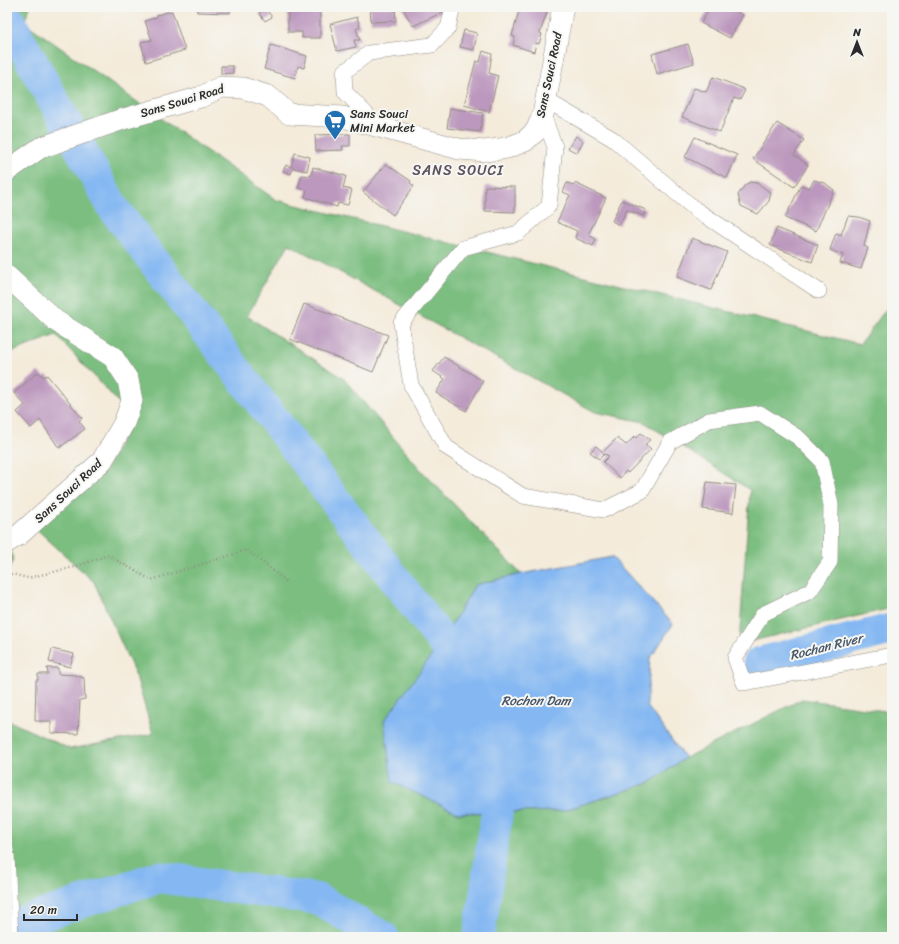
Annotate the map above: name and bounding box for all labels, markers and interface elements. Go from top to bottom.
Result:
north arrow [837,22,877,62]
text: N [852,23,861,42]
street label: Sans Souci Road [529,29,569,120]
street label: Sans Souci Road [137,77,228,124]
place label: Sans Souci Mini Market [350,103,415,139]
supermarket icon: Sans Souci Mini Market [322,108,348,141]
district label: SANS SOUCI [412,158,504,183]
street label: Sans Souci Road [29,452,108,529]
water label: Rochan River [787,626,868,667]
water label: Rochon Dam [501,689,573,712]
scale bar [24,896,77,922]
text: 20 m [30,899,57,921]

